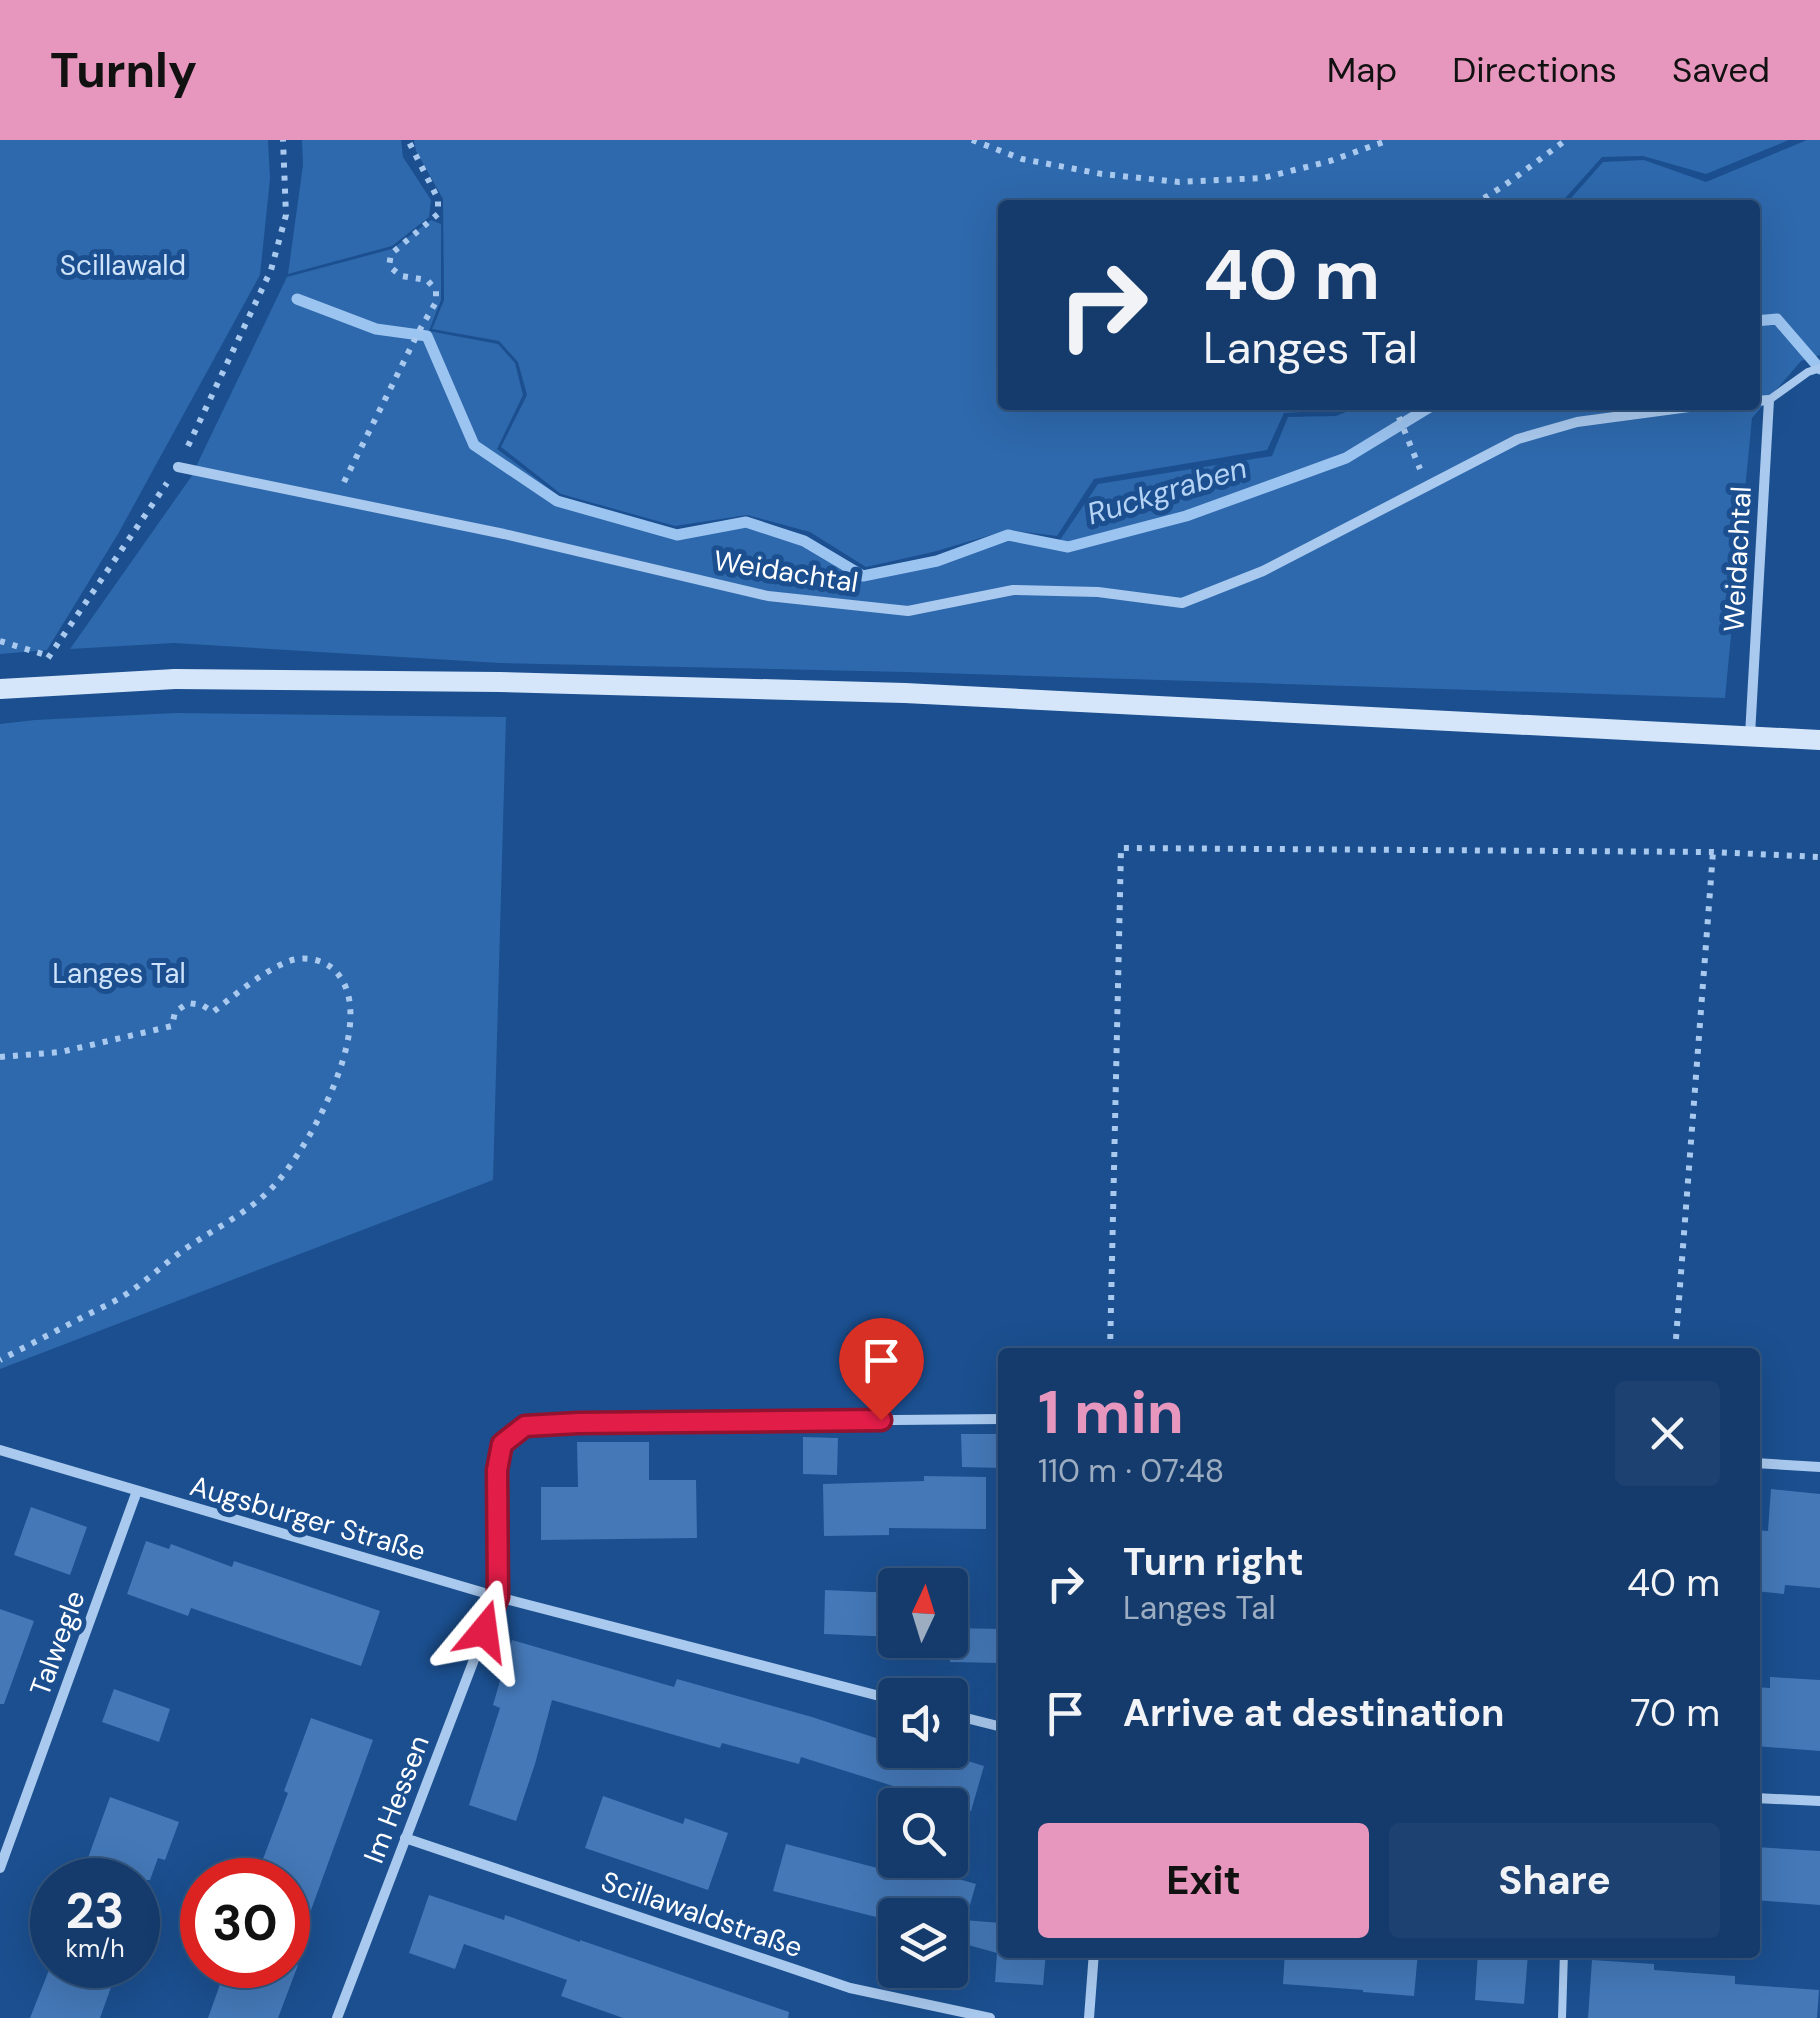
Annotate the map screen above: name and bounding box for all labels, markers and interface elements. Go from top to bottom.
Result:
text: Turnly [50,39,197,102]
text: Map [1327,47,1397,93]
text: Directions [1452,47,1617,93]
text: Saved [1672,47,1770,93]
text: 40 m [1203,230,1380,321]
icon: right [1038,240,1168,370]
park label: Scillawald [60,247,186,284]
text: Langes Tal [1203,318,1418,377]
water label: Ruckgraben [1082,448,1251,533]
street label: Weidachtal [1715,485,1760,633]
street label: Weidachtal [711,542,861,601]
park label: Langes Tal [52,955,186,992]
pin [839,1318,924,1421]
icon: arrive [854,1333,909,1388]
text: 1 min [1038,1373,1184,1452]
button: close [1615,1381,1720,1486]
text: 110 m · 07:48 [1038,1450,1224,1492]
street label: Augsburger Straße [186,1467,430,1570]
text: Turn right [1123,1537,1304,1587]
icon: right [1038,1556,1093,1611]
text: 40 m [1627,1558,1720,1608]
north arrow [878,1568,968,1658]
map controls [878,1568,968,1988]
position arrow [432,1579,536,1683]
street label: Talwegle [21,1585,94,1701]
text: Langes Tal [1123,1587,1276,1629]
button: sound [878,1678,968,1768]
icon: arrive [1038,1686,1093,1741]
text: Arrive at destination [1123,1688,1505,1738]
text: 70 m [1630,1688,1720,1738]
street label: Im Hessen [355,1730,438,1868]
button: search [878,1788,968,1878]
button: Exit [1038,1823,1369,1938]
button: Share [1389,1823,1720,1938]
speed limit sign: 30 [180,1858,310,1988]
street label: Scillawaldstraße [596,1863,807,1966]
text: 23 [66,1878,125,1944]
button: layers [878,1898,968,1988]
text: km/h [65,1932,125,1965]

